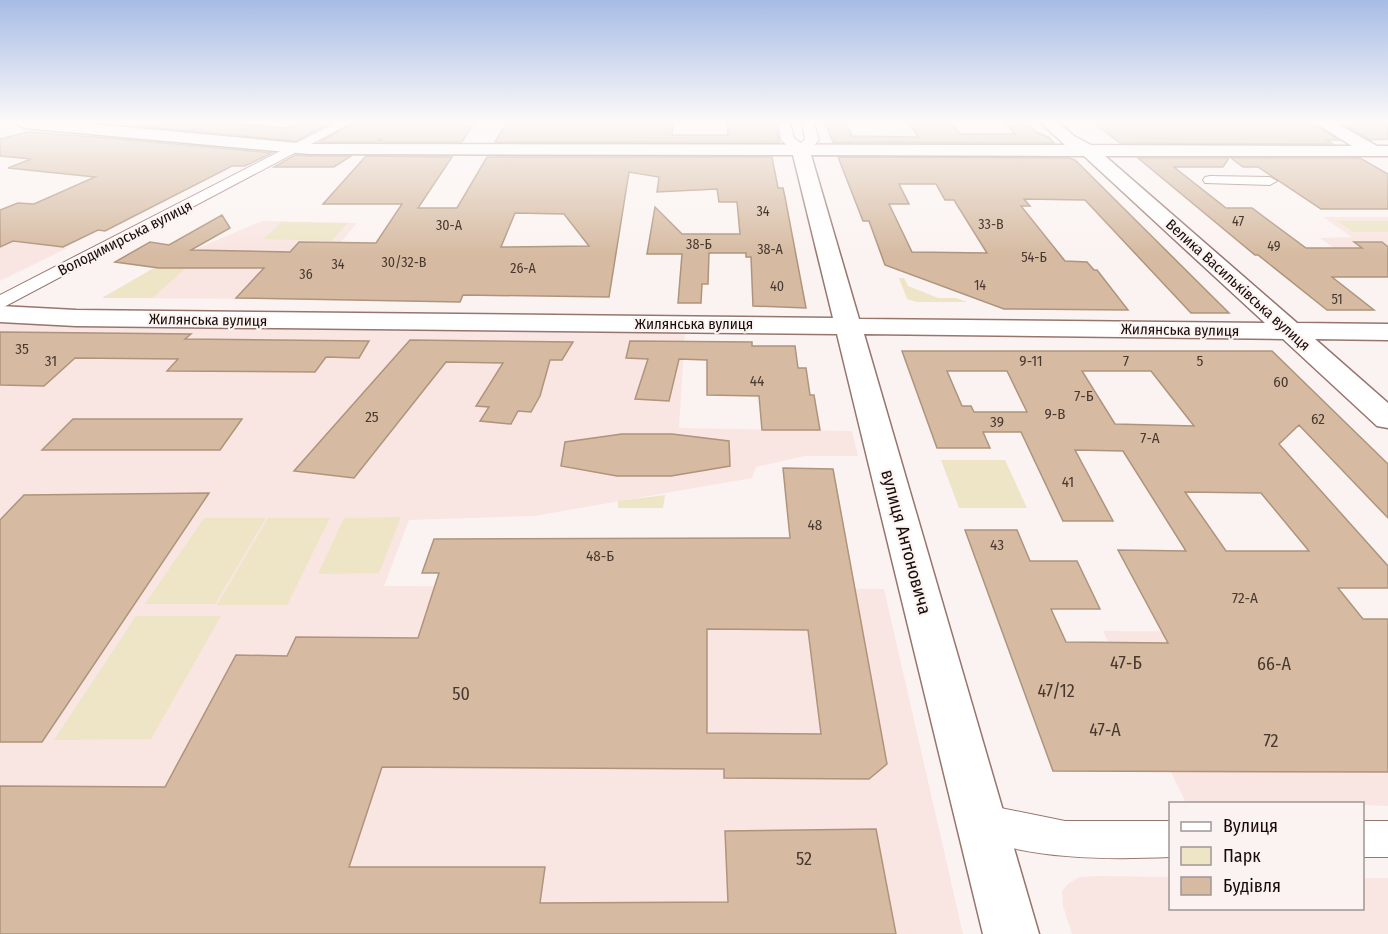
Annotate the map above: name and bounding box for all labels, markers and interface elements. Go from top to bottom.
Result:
street label: Володимирська вулиця [55,196,195,280]
house number: 34 [756,203,770,220]
house number: 47 [1232,213,1244,230]
street label: Велика Васильківська вулиця [1162,215,1314,355]
house number: 33-В [978,216,1004,233]
house number: 30-А [436,217,463,234]
house number: 38-Б [686,236,712,253]
house number: 49 [1267,238,1281,255]
house number: 38-А [757,241,783,258]
house number: 54-Б [1021,249,1047,266]
house number: 30/32-В [382,254,427,271]
house number: 34 [331,256,345,273]
house number: 26-А [510,260,536,277]
house number: 36 [299,266,313,283]
house number: 14 [974,277,986,294]
house number: 40 [770,278,784,295]
house number: 51 [1331,291,1343,308]
street label: Жилянська вулиця [149,310,267,330]
street label: Жилянська вулиця [635,315,753,333]
street label: Жилянська вулиця [1121,320,1239,340]
house number: 35 [15,340,29,358]
house number: 31 [45,352,57,370]
house number: 9-11 [1019,352,1043,370]
house number: 7 [1123,352,1129,370]
house number: 5 [1197,352,1204,370]
house number: 44 [750,372,764,390]
house number: 60 [1273,373,1289,391]
house number: 7-Б [1074,387,1094,405]
house number: 9-В [1044,405,1066,423]
house number: 25 [365,408,379,426]
house number: 62 [1311,410,1325,428]
house number: 39 [990,413,1004,431]
house number: 7-А [1140,429,1160,447]
street label: вулиця Антоновича [876,467,936,617]
house number: 41 [1062,473,1074,491]
house number: 48 [808,516,822,534]
house number: 43 [990,536,1004,554]
house number: 48-Б [586,547,614,565]
house number: 72-А [1232,589,1258,607]
house number: 47-Б [1110,652,1142,674]
house number: 66-А [1257,653,1291,675]
house number: 47/12 [1037,680,1075,702]
house number: 50 [452,683,470,705]
house number: 47-А [1089,719,1121,741]
house number: 72 [1263,730,1279,752]
legend [1169,802,1364,910]
text: Вулиця [1223,815,1278,837]
text: Парк [1223,845,1261,867]
house number: 52 [796,848,812,870]
text: Будівля [1223,875,1281,897]

